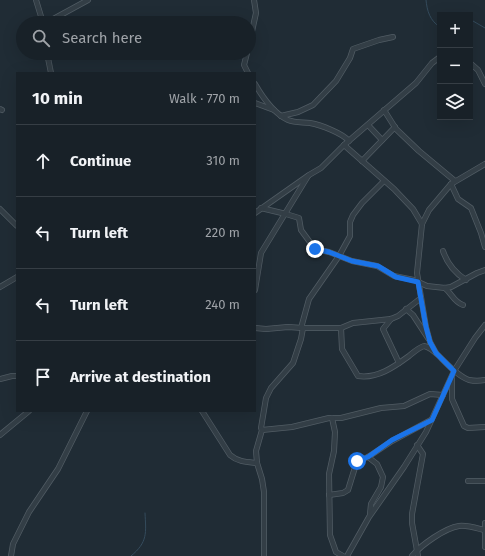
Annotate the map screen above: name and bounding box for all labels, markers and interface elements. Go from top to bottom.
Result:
map controls [437,12,473,120]
button: + [437,12,473,48]
search box [16,16,256,60]
icon: search [30,27,52,49]
text: Search here [62,29,142,47]
button: − [437,48,473,84]
button: layers [437,84,473,120]
text: 10 min [32,88,83,109]
text: Walk · 770 m [169,91,240,106]
icon: ahead [32,150,54,172]
text: Continue [70,152,131,170]
text: 310 m [206,153,240,168]
icon: left [32,222,54,244]
text: Turn left [70,224,128,242]
text: 220 m [205,225,240,240]
route end [306,240,324,258]
icon: left [32,294,54,316]
text: Turn left [70,296,128,314]
text: 240 m [205,297,240,312]
icon: arrive [32,366,54,388]
text: Arrive at destination [70,368,211,386]
route start [348,452,366,470]

